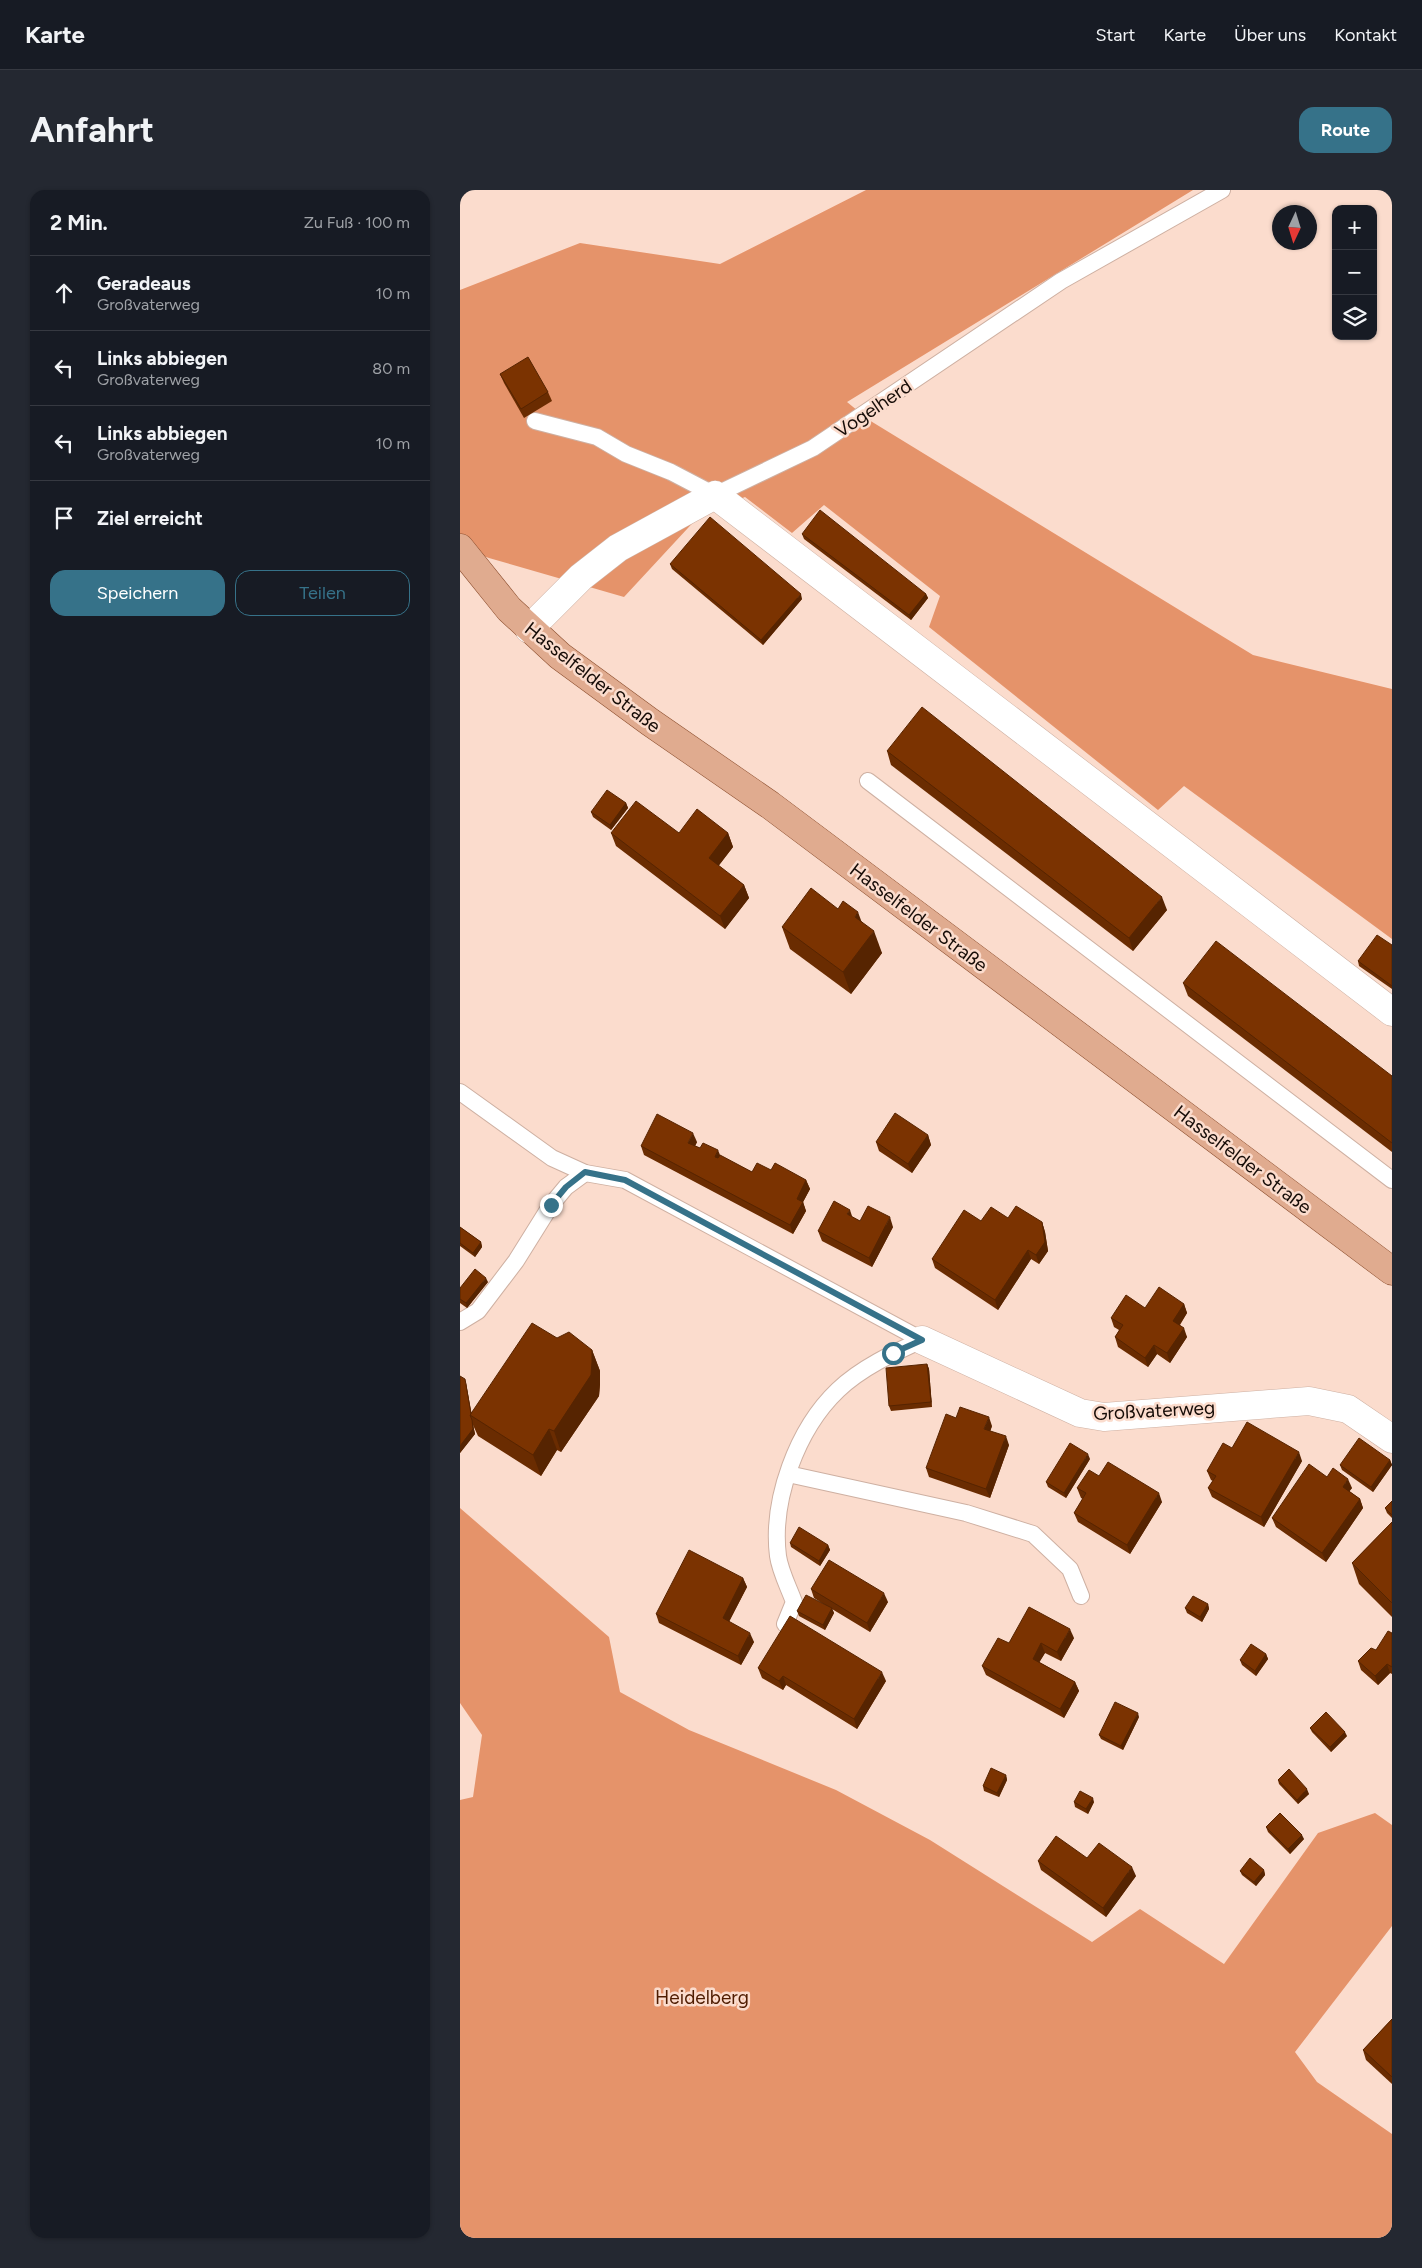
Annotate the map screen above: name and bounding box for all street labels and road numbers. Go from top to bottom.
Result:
street label: Vogelherd [831,374,916,442]
street label: Hasselfelder Straße [520,617,665,738]
street label: Hasselfelder Straße [845,858,992,977]
street label: Hasselfelder Straße [1169,1100,1316,1219]
street label: Großvaterweg [1092,1396,1216,1425]

